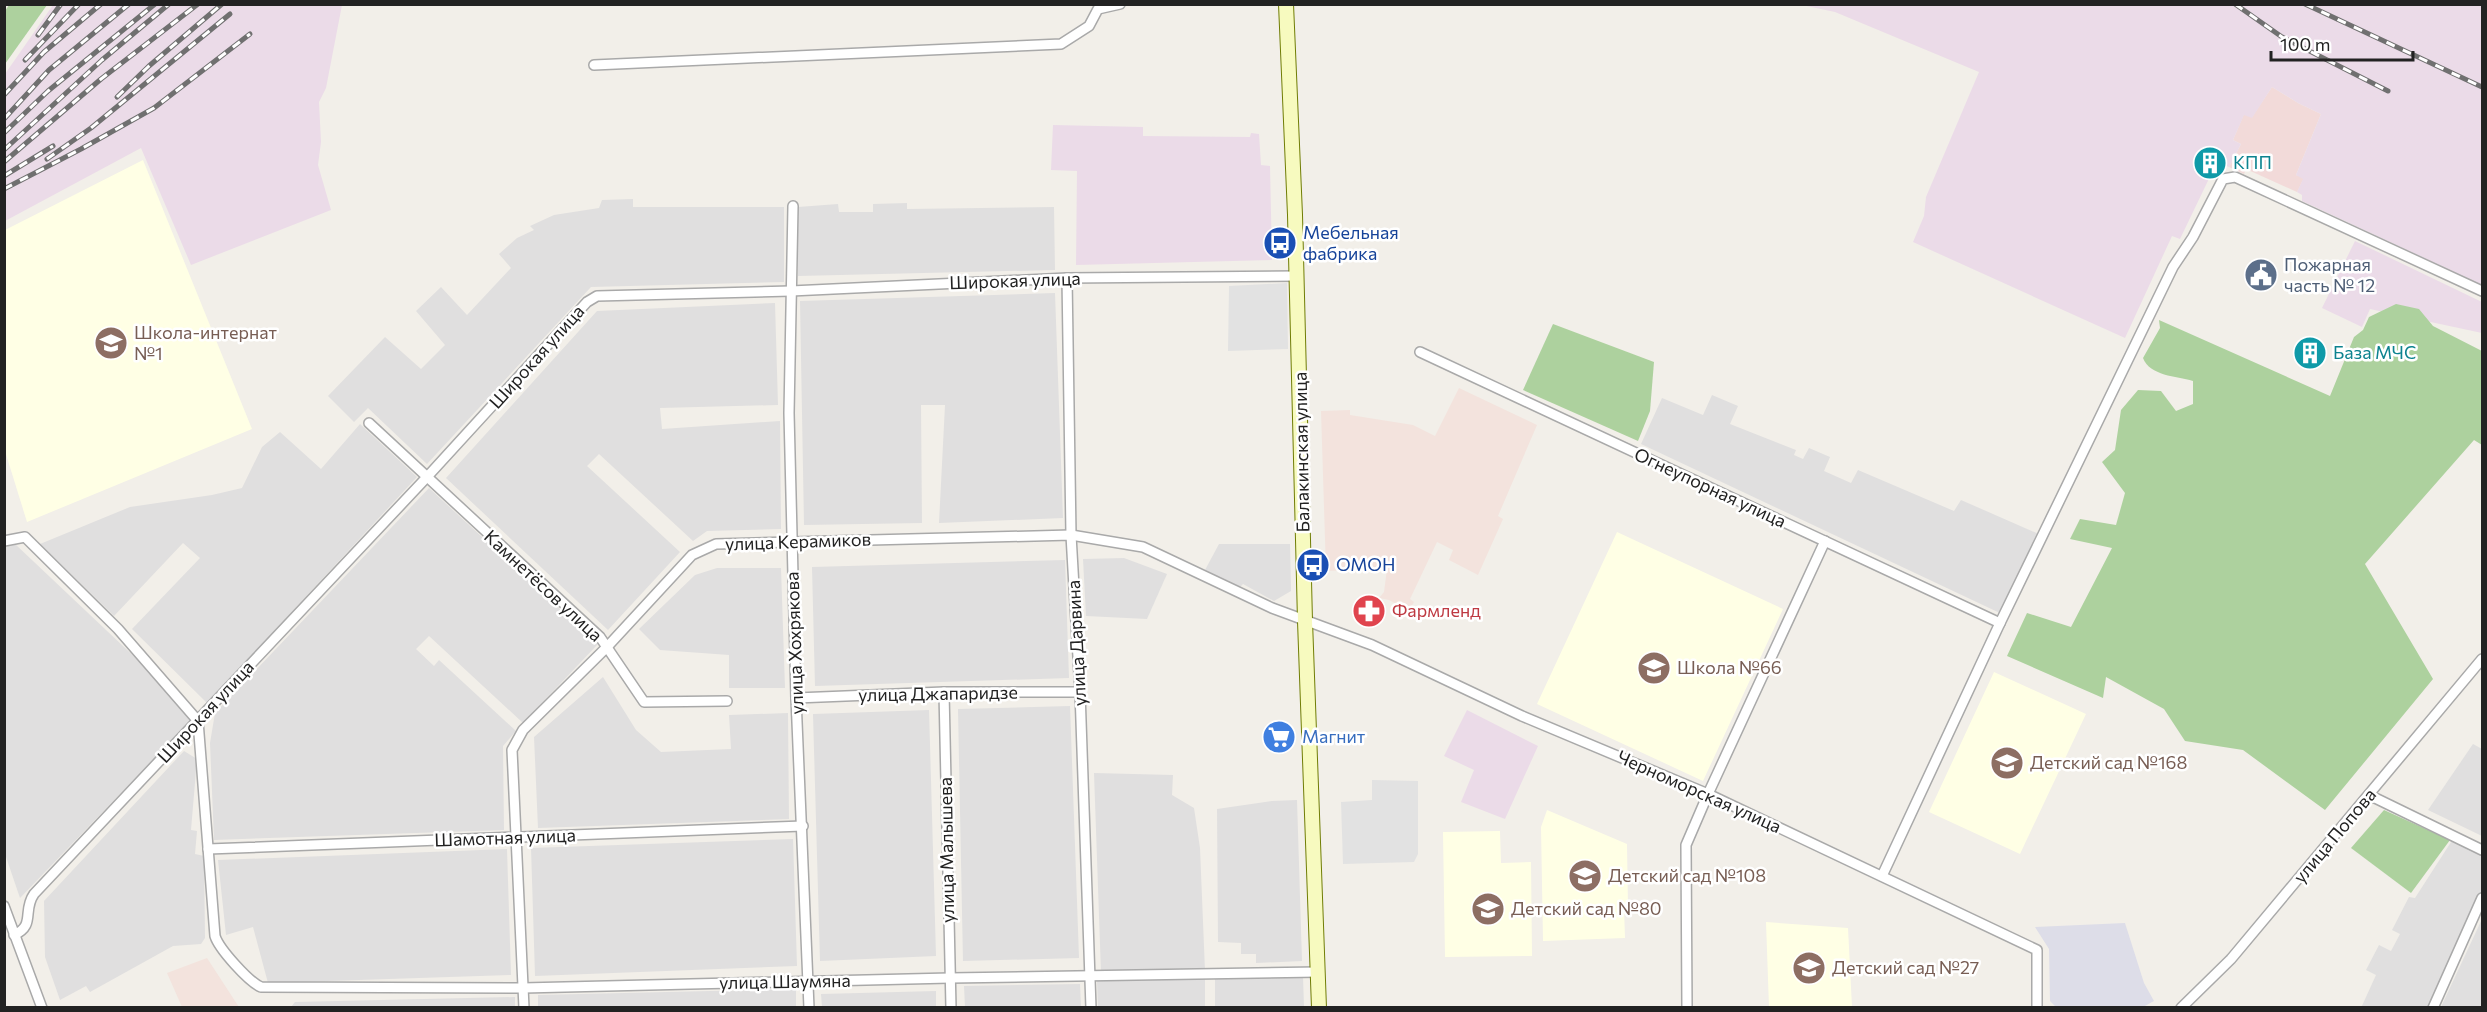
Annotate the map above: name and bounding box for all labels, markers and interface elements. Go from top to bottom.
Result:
scale bar [2271,24,2414,62]
text: 100 m [2280,33,2330,55]
building icon: КПП [2192,145,2228,181]
place label: КПП [2233,151,2272,173]
place label: Мебельная фабрика [1303,221,1399,264]
bus stop icon: Мебельная фабрика [1262,225,1298,261]
place label: Пожарная часть № 12 [2284,253,2375,296]
public building icon: Пожарная часть № 12 [2243,257,2279,293]
street label: Широкая улица [949,267,1081,293]
street label: Широкая улица [484,300,588,413]
place label: Школа-интернат №1 [134,321,278,364]
school or university icon: Школа-интернат №1 [93,325,129,361]
building icon: База МЧС [2292,335,2328,371]
place label: База МЧС [2333,341,2416,363]
street label: Балакинская улица [1289,372,1313,532]
street label: Огнеупорная улица [1631,442,1790,532]
street label: Камнетёсов улица [480,525,607,646]
street label: улица Керамиков [725,527,871,555]
bus stop icon: ОМОН [1295,547,1331,583]
place label: ОМОН [1336,553,1395,575]
street label: улица Хохрякова [781,571,807,715]
street label: улица Дарвина [1062,580,1090,707]
pharmacy icon: Фармленд [1351,593,1387,629]
place label: Фармленд [1392,599,1481,621]
school or university icon: Школа №66 [1636,650,1672,686]
street label: Широкая улица [152,656,258,767]
place label: Школа №66 [1677,656,1782,678]
street label: улица Джапаридзе [858,681,1018,705]
supermarket icon: Магнит [1261,719,1297,755]
place label: Магнит [1302,725,1366,747]
street label: Черноморская улица [1614,745,1785,837]
school or university icon: Детский сад №168 [1989,745,2025,781]
place label: Детский сад №168 [2030,751,2188,773]
street label: улица Малышева [934,777,958,923]
street label: улица Попова [2288,784,2380,887]
street label: Шамотная улица [434,824,576,850]
school or university icon: Детский сад №108 [1567,858,1603,894]
place label: Детский сад №108 [1608,864,1766,886]
school or university icon: Детский сад №80 [1470,891,1506,927]
place label: Детский сад №80 [1511,897,1662,919]
school or university icon: Детский сад №27 [1791,950,1827,986]
place label: Детский сад №27 [1832,956,1979,978]
street label: улица Шаумяна [719,969,851,993]

